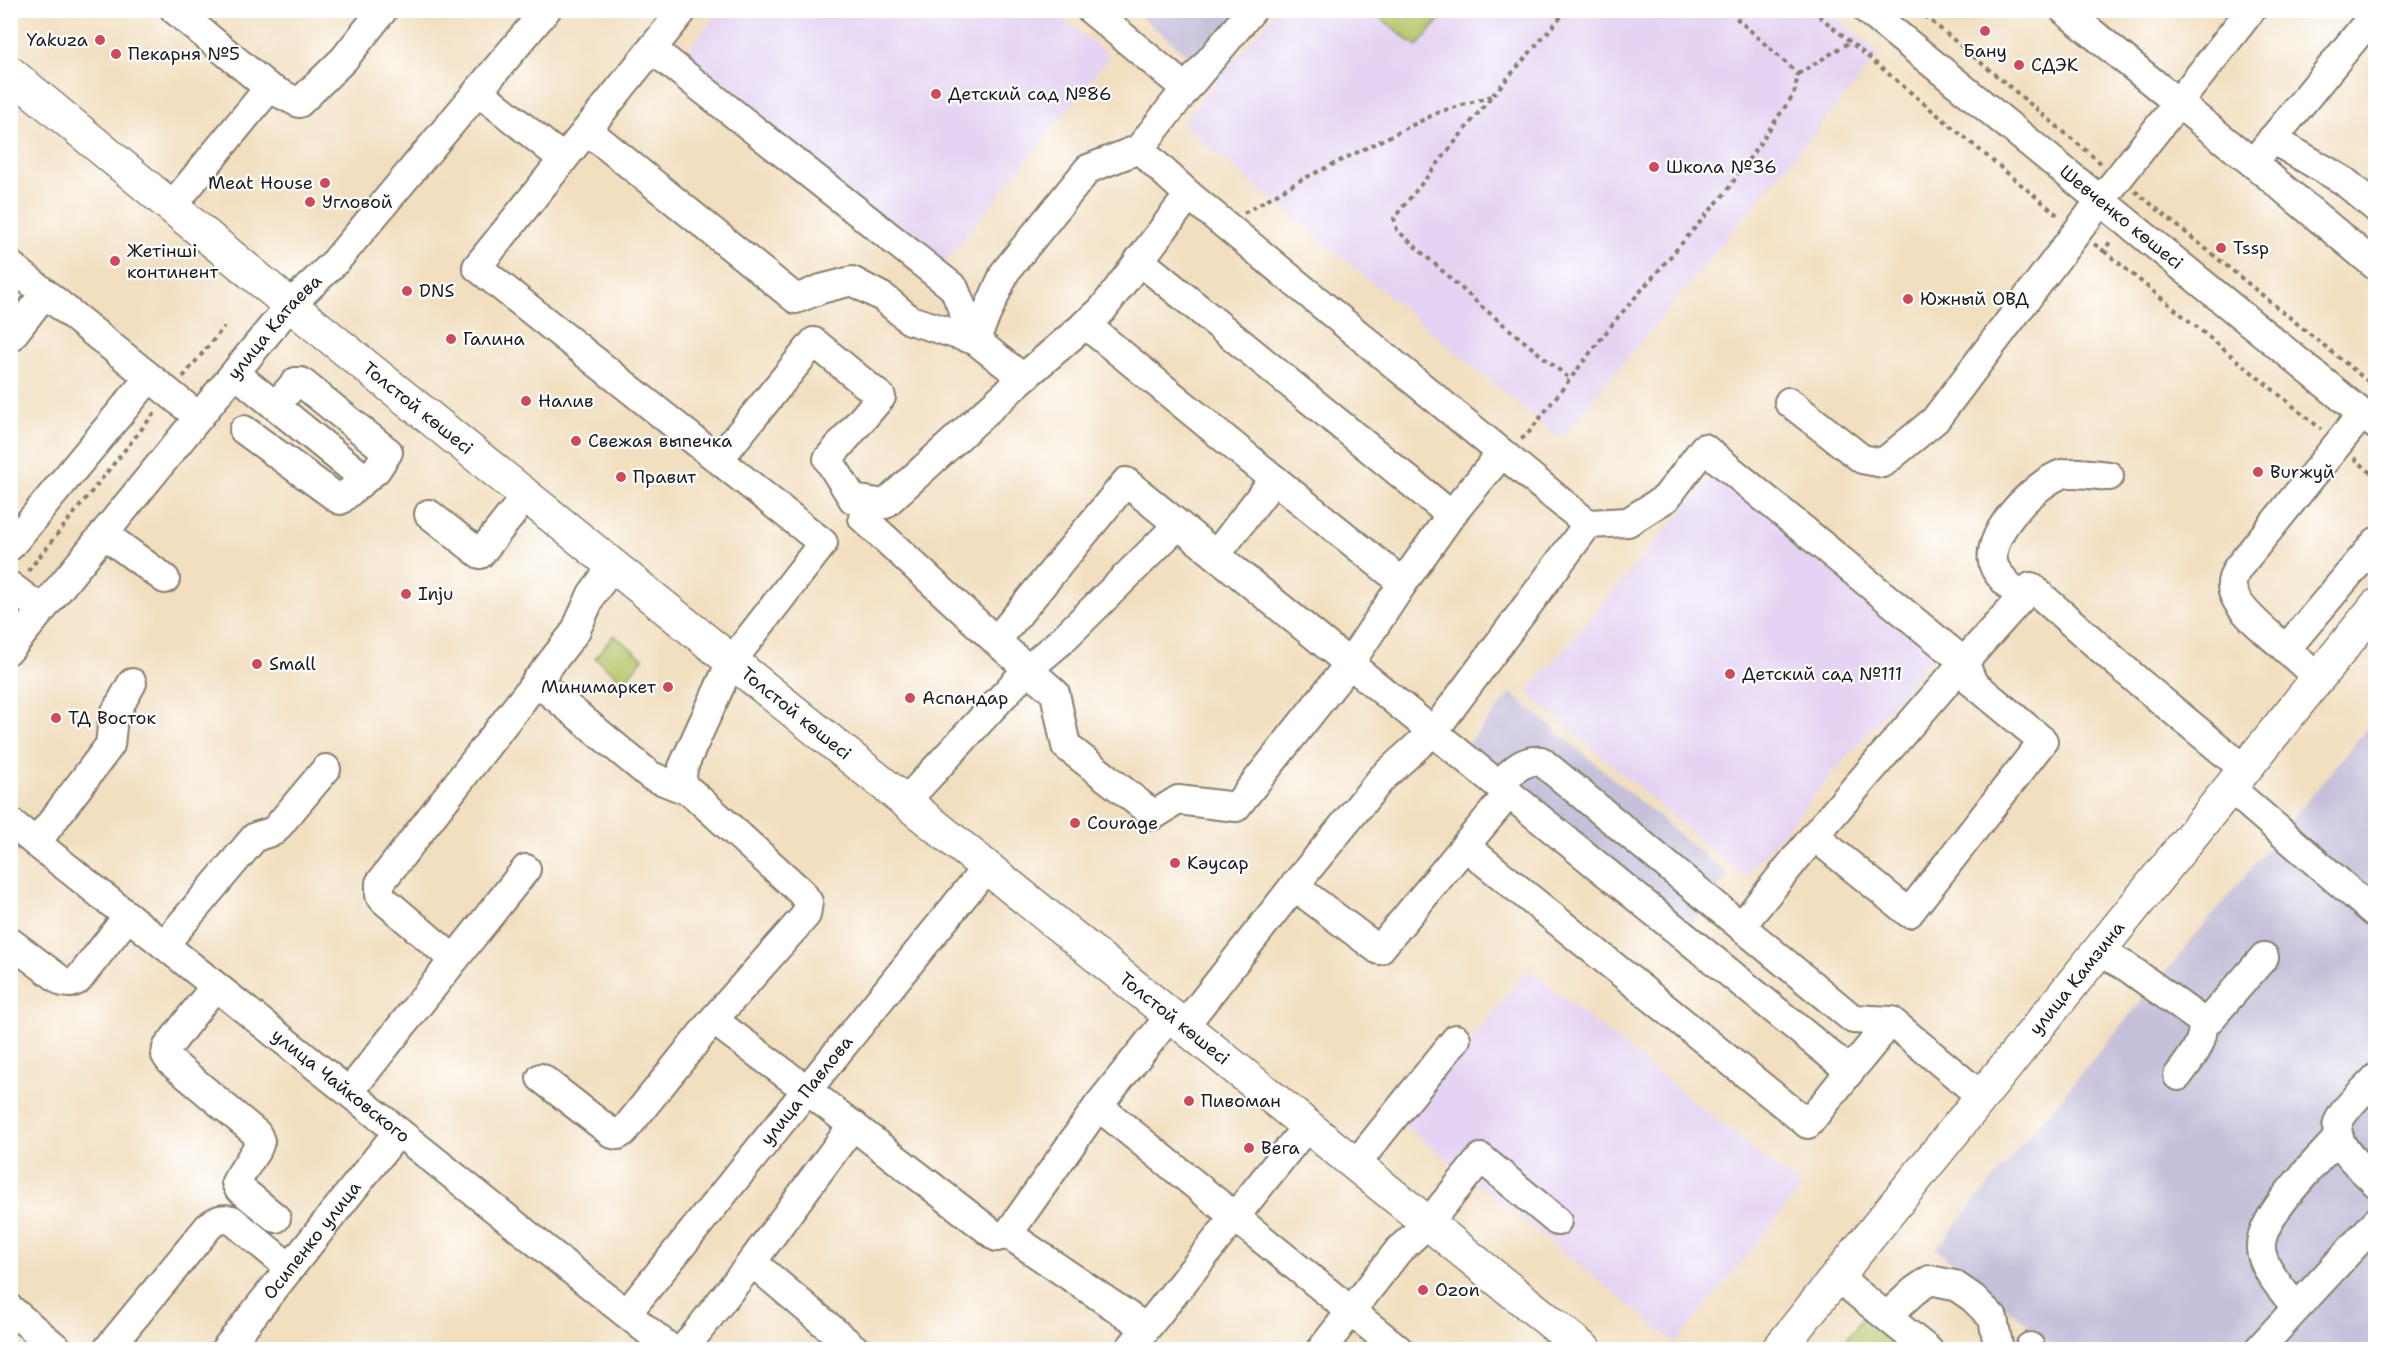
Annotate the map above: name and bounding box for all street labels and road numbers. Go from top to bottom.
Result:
street label: Шевченко көшесі [2054,160,2188,275]
street label: улица Катаева [222,269,327,385]
street label: Толстой көшесі [358,356,478,460]
street label: Толстой көшесі [736,662,856,765]
street label: улица Камзина [2024,916,2130,1040]
street label: Толстой көшесі [1114,967,1235,1070]
street label: улица Чайковского [266,1023,415,1148]
street label: улица Павлова [755,1031,858,1150]
street label: Осипенко улица [258,1176,366,1305]

